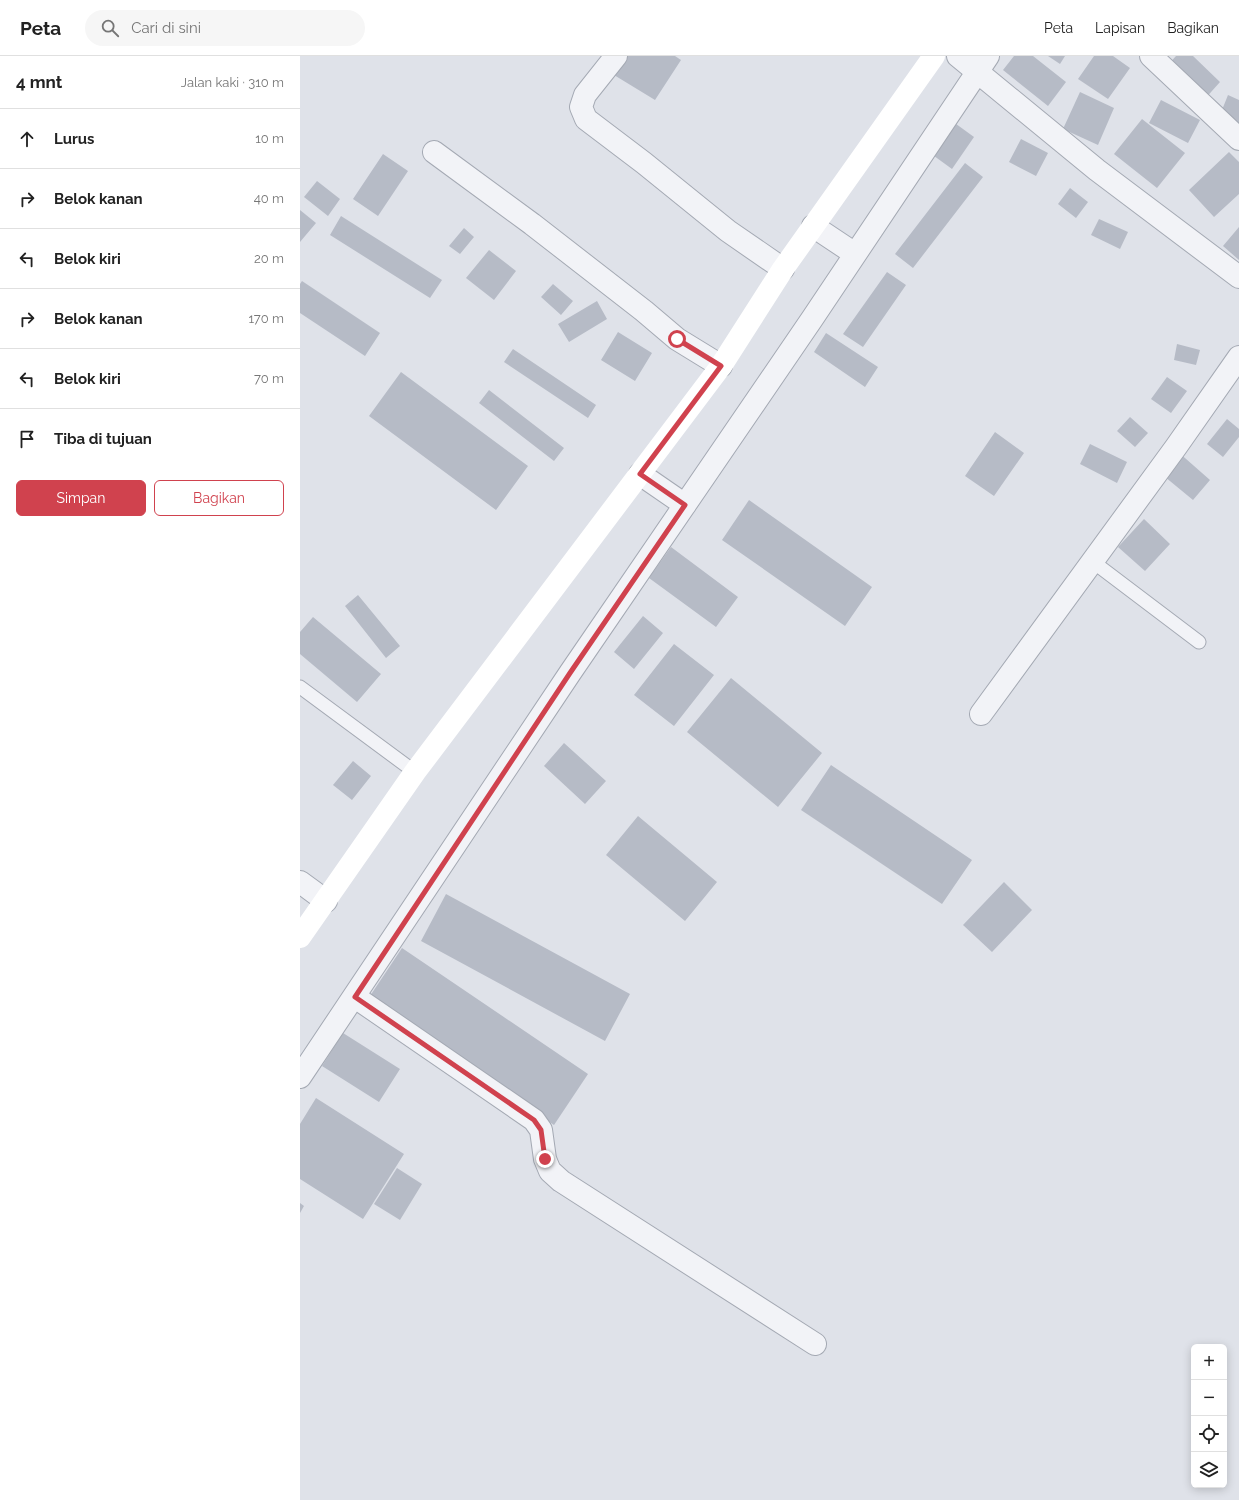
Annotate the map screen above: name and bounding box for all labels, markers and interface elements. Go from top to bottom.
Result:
search box [85,10,365,46]
text: Peta [20,17,61,39]
icon: search [99,17,121,39]
text: Cari di sini [131,19,201,37]
text: Peta [1044,20,1073,36]
text: Lapisan [1095,20,1145,36]
text: Bagikan [1167,20,1219,36]
text: 4 mnt [16,72,62,92]
text: Jalan kaki · 310 m [181,75,284,90]
icon: ahead [16,128,38,150]
text: Lurus [54,130,95,148]
text: 10 m [255,131,284,146]
icon: right [16,188,38,210]
text: Belok kanan [54,190,143,208]
text: 40 m [254,191,284,206]
icon: left [16,248,38,270]
text: Belok kiri [54,250,121,268]
text: 20 m [254,251,284,266]
icon: right [16,308,38,330]
text: Belok kanan [54,310,143,328]
text: 170 m [248,311,284,326]
route start [668,330,686,348]
icon: left [16,368,38,390]
text: Belok kiri [54,370,121,388]
text: 70 m [254,371,284,386]
icon: arrive [16,428,38,450]
text: Tiba di tujuan [54,430,152,448]
button: Simpan [16,480,146,516]
button: Bagikan [154,480,284,516]
route end [536,1150,554,1168]
map controls [1191,1344,1227,1488]
button: + [1191,1344,1227,1380]
button: − [1191,1380,1227,1416]
button: locate [1191,1416,1227,1452]
button: layers [1191,1452,1227,1488]

